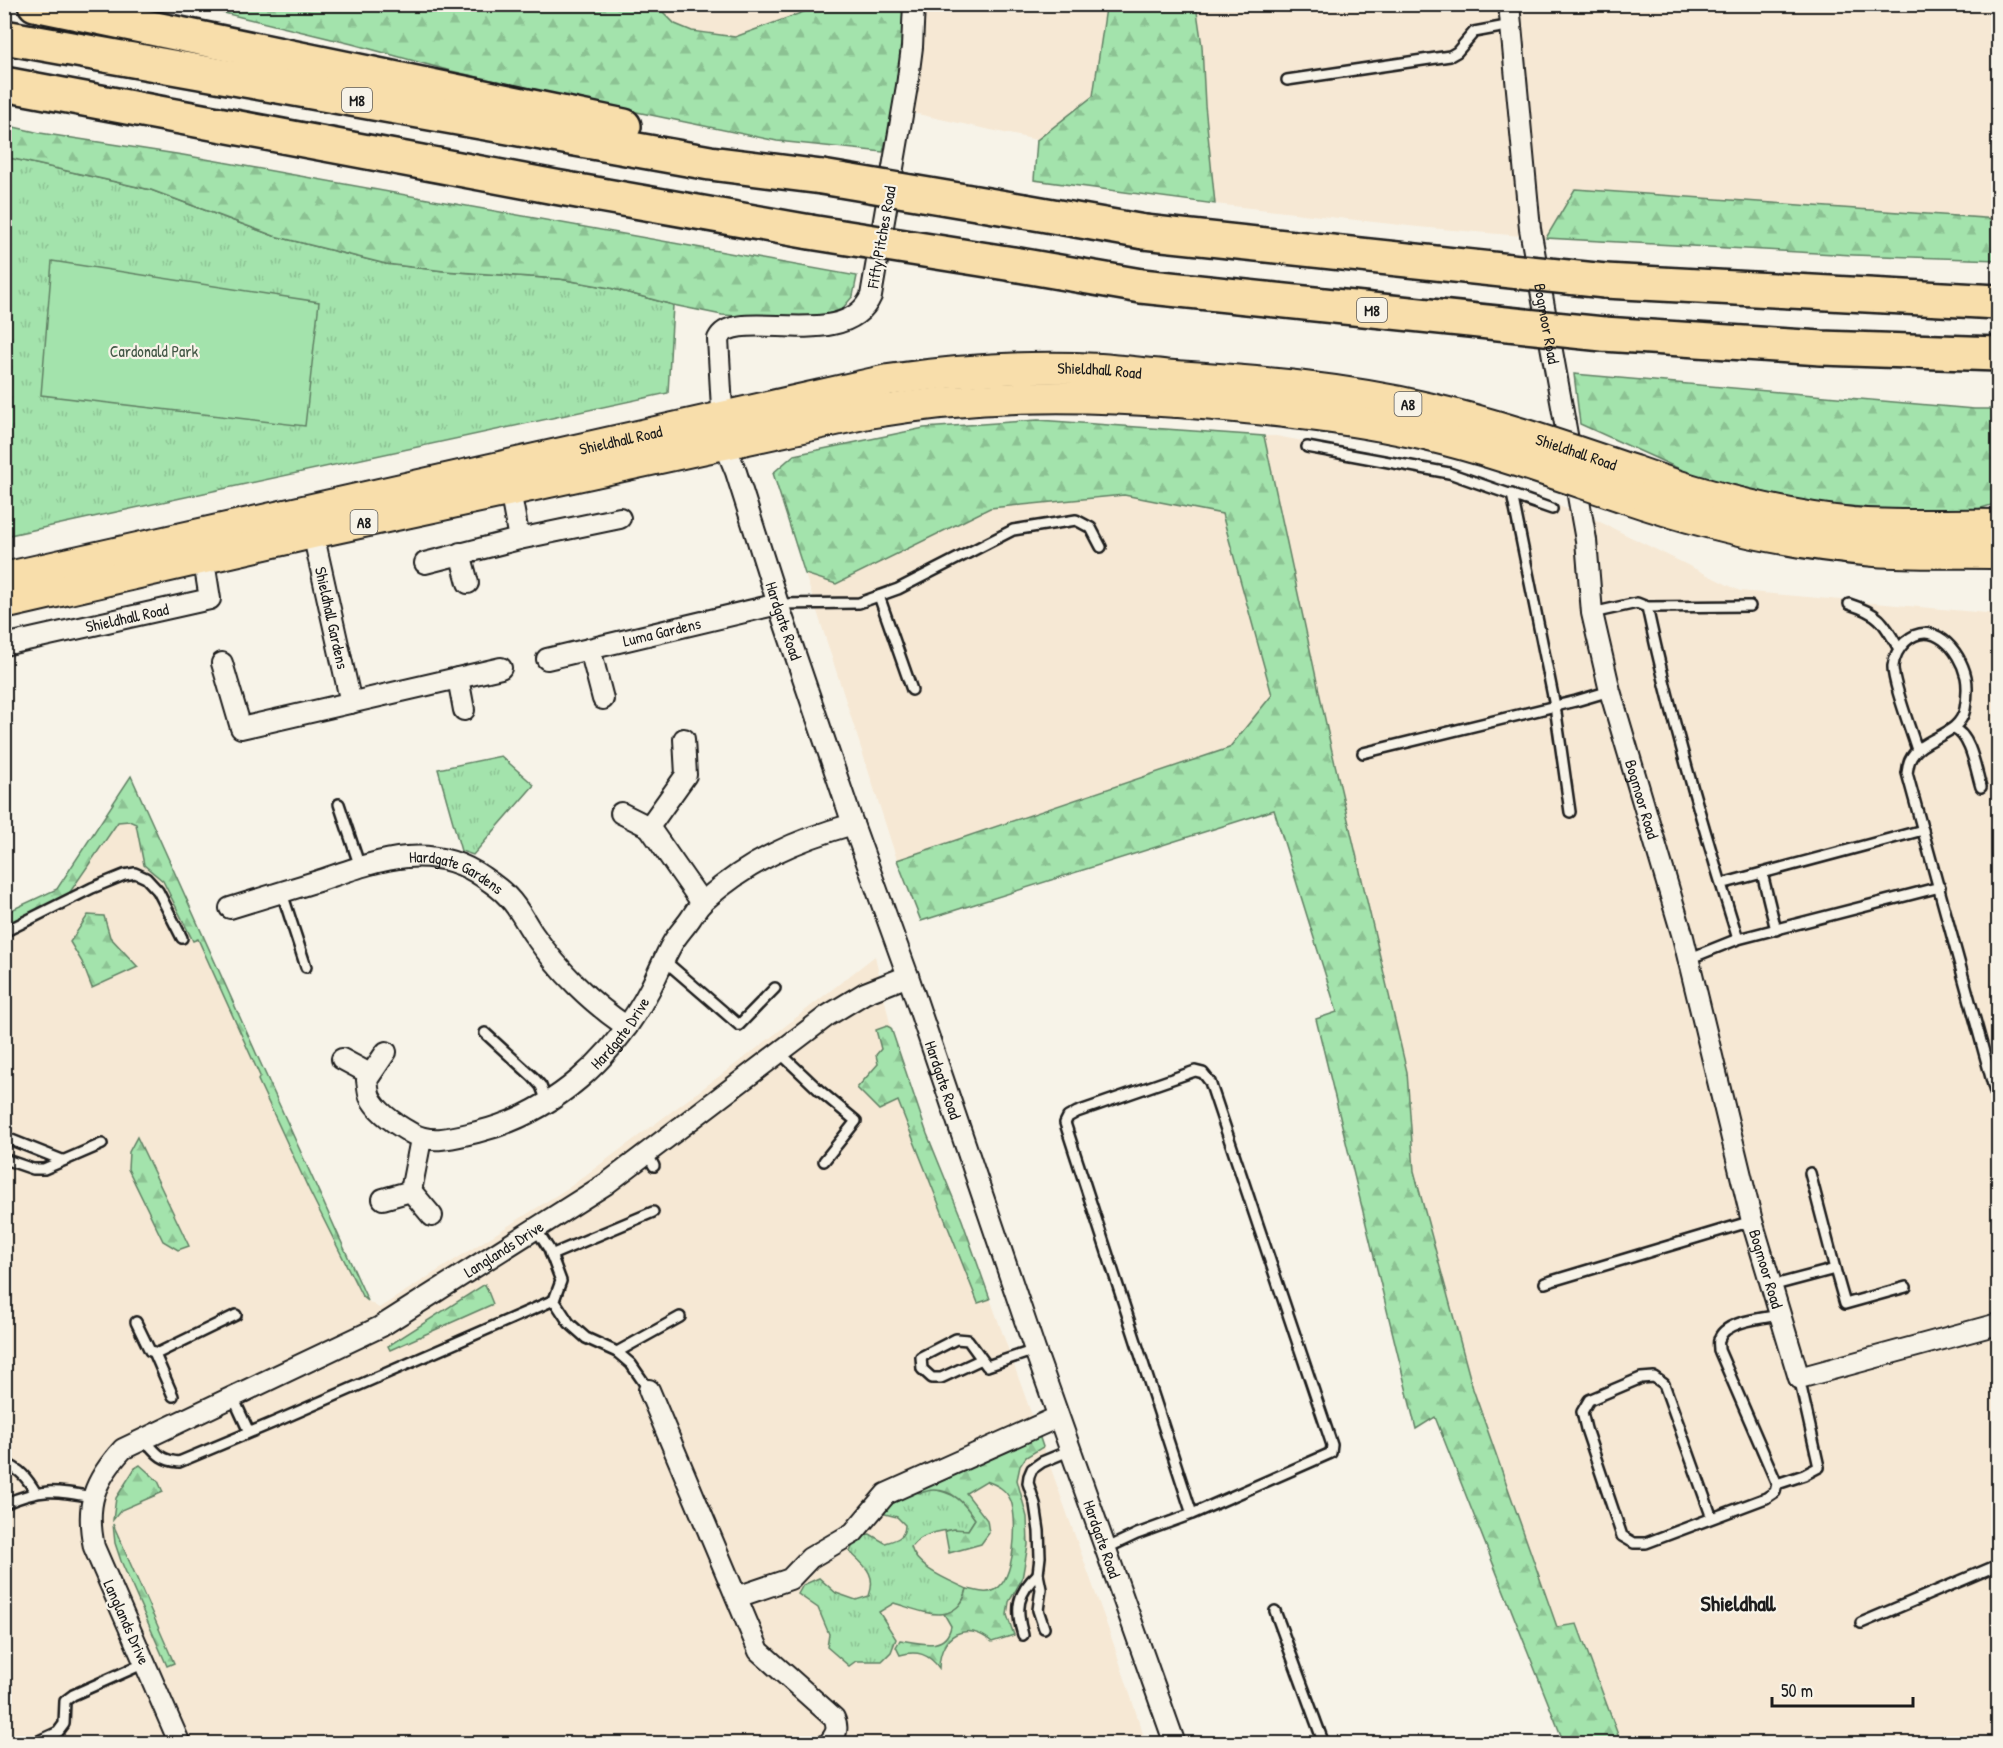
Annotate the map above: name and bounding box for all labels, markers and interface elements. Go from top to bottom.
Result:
road number: M8 [342,88,372,112]
street label: Fifty Pitches Road [861,184,901,291]
street label: Bogmoor Road [1529,281,1565,366]
road number: M8 [1357,298,1387,322]
park label: Cardonald Park [110,340,199,362]
street label: Shieldhall Road [1057,357,1143,384]
road number: A8 [1394,392,1422,416]
street label: Shieldhall Road [577,420,664,460]
street label: Shieldhall Road [1533,428,1620,475]
road number: A8 [350,510,378,534]
street label: Shieldhall Gardens [310,565,354,671]
street label: Hardgate Road [761,579,807,663]
street label: Shieldhall Road [83,598,171,637]
street label: Luma Gardens [621,612,703,652]
street label: Bogmoor Road [1620,757,1664,841]
street label: Hardgate Gardens [408,845,509,899]
street label: Hardgate Drive [585,992,655,1074]
street label: Hardgate Road [920,1038,967,1122]
street label: Langlands Drive [459,1215,548,1282]
street label: Bogmoor Road [1744,1227,1789,1311]
street label: Hardgate Road [1078,1497,1126,1581]
street label: Langlands Drive [99,1576,156,1668]
district label: Shieldhall [1701,1588,1776,1618]
scale bar [1772,1670,1913,1708]
text: 50 m [1781,1678,1813,1703]

